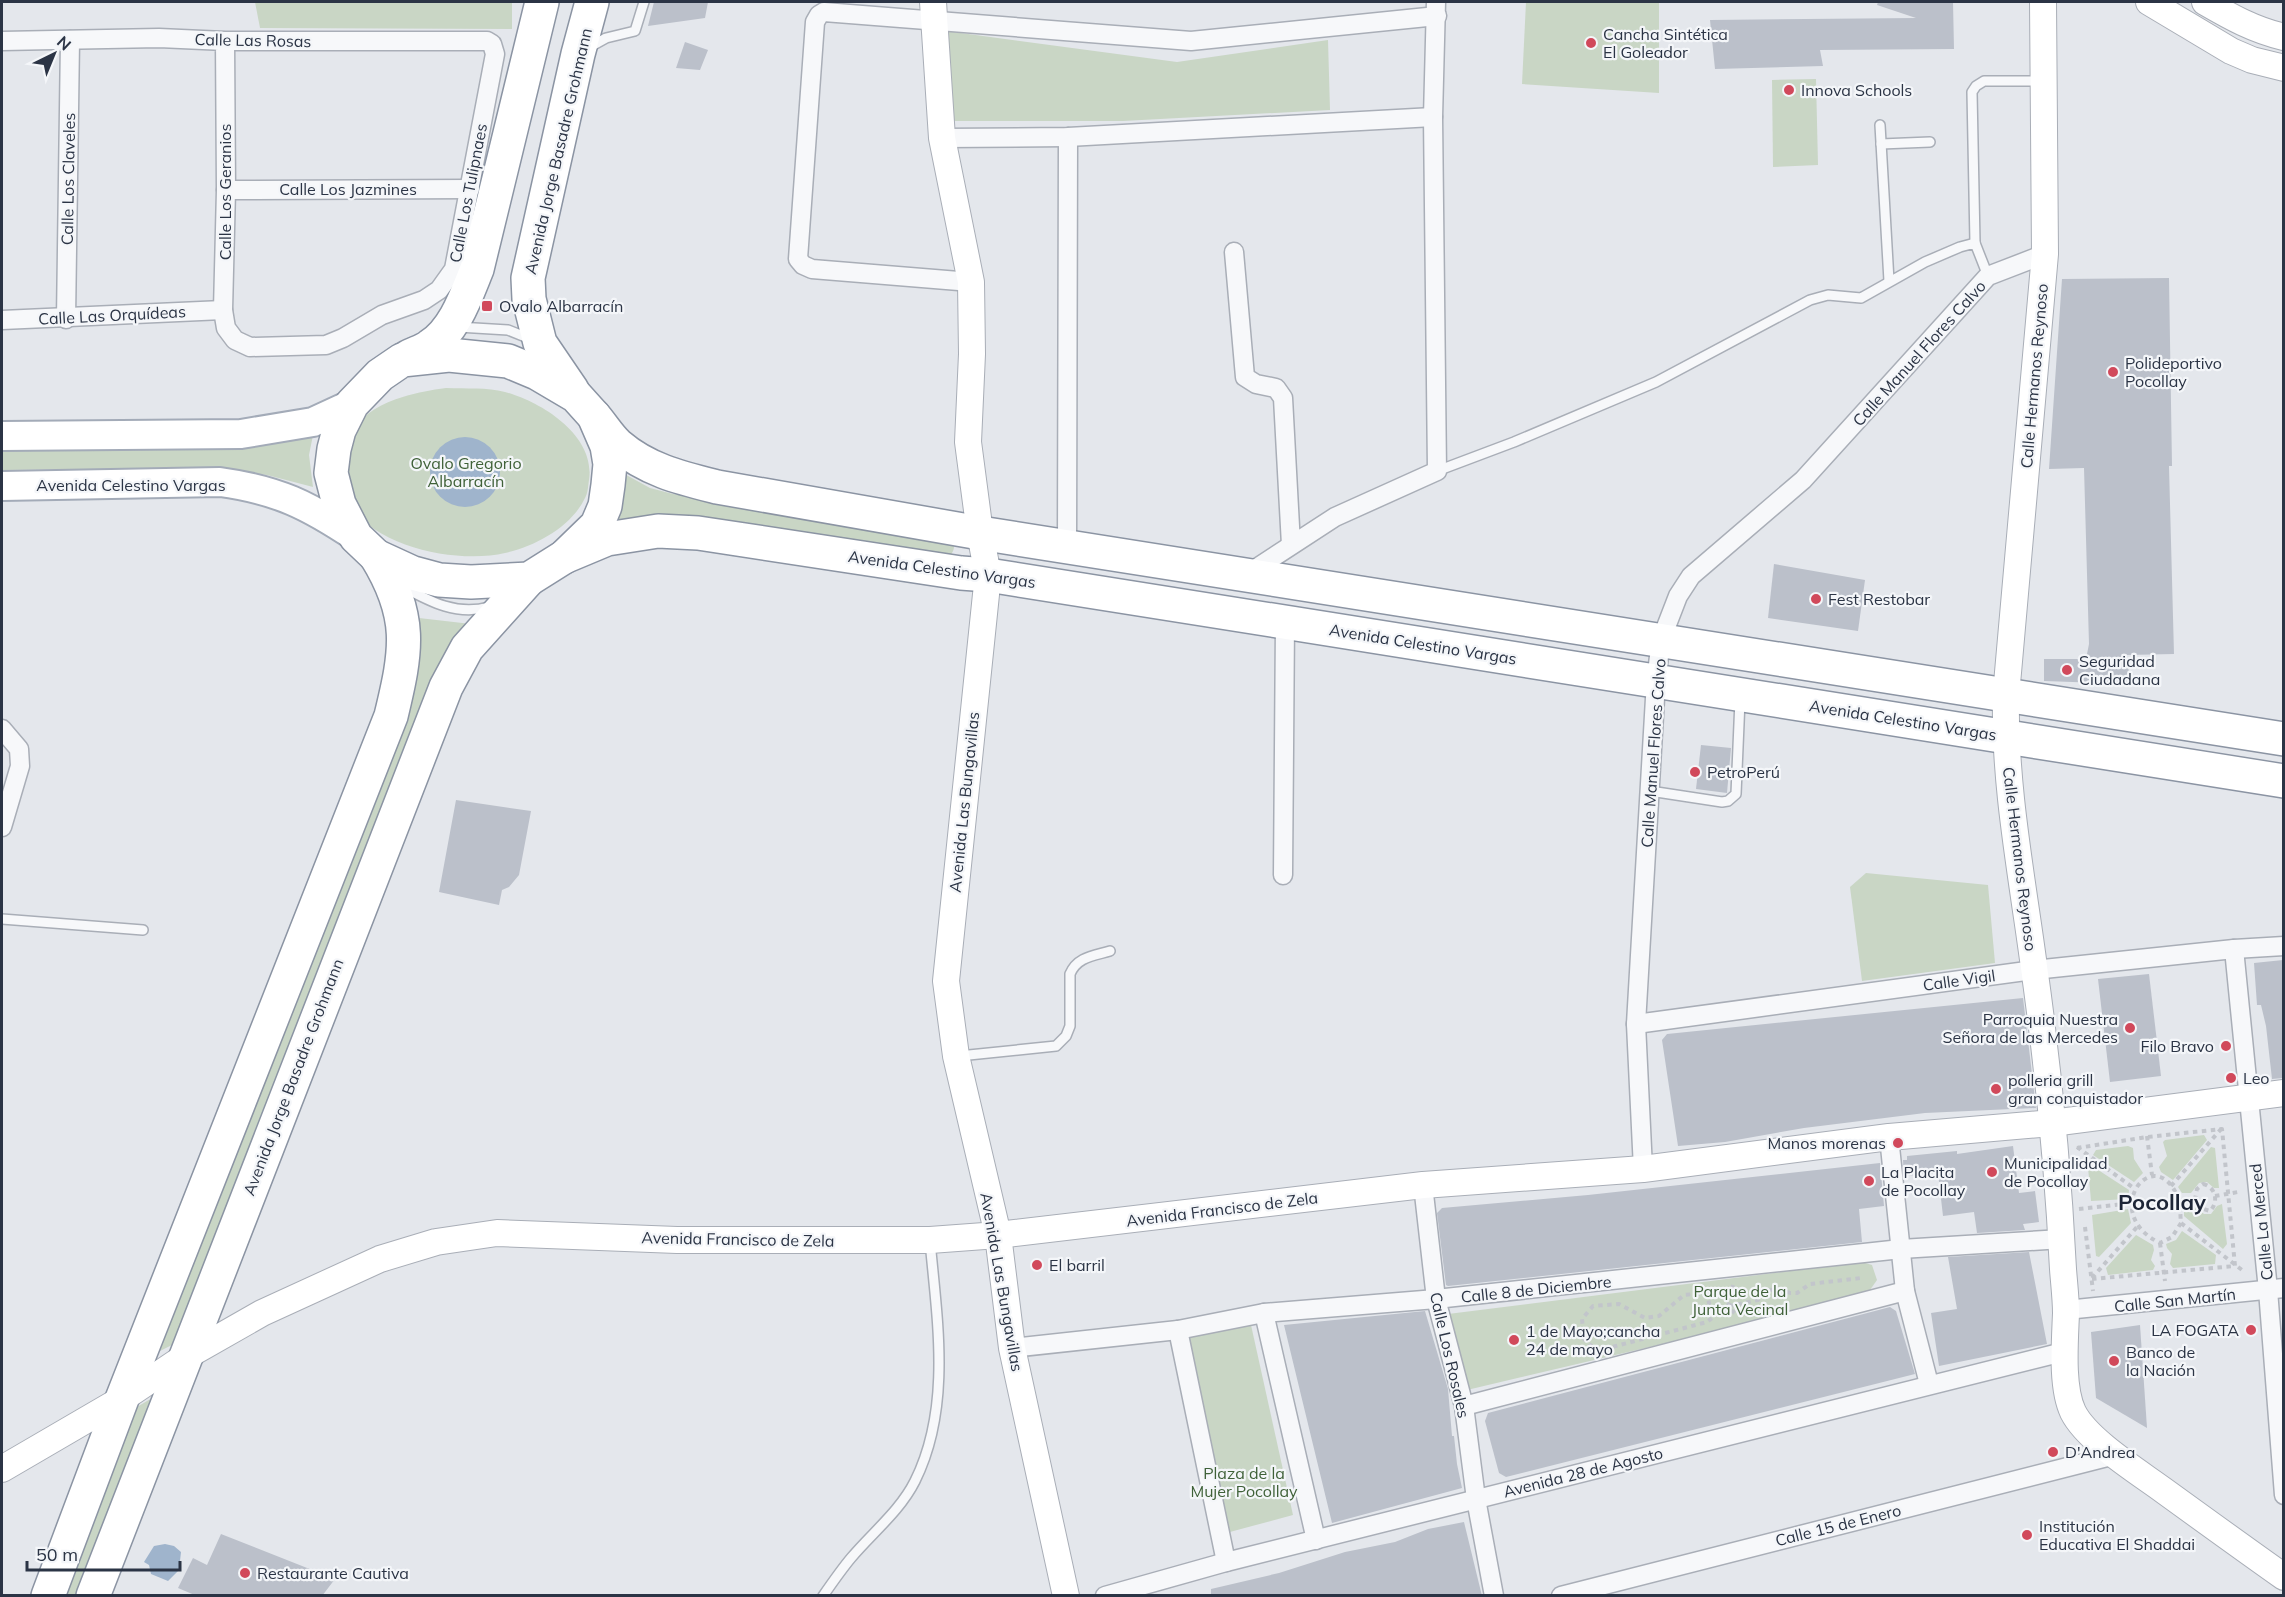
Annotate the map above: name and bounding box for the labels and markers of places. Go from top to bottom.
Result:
place label: Cancha Sintética El Goleador [1603,24,1728,62]
marker: Cancha Sintética El Goleador [1584,36,1598,50]
place label: Innova Schools [1801,80,1912,100]
marker: Innova Schools [1782,83,1796,97]
place label: Ovalo Albarracín [499,296,623,316]
marker: Ovalo Albarracín [480,299,494,313]
place label: Polideportivo Pocollay [2125,353,2222,391]
marker: Polideportivo Pocollay [2106,365,2120,379]
place label: Fest Restobar [1828,589,1930,609]
marker: Fest Restobar [1809,592,1823,606]
place label: Seguridad Ciudadana [2079,651,2160,689]
marker: Seguridad Ciudadana [2060,663,2074,677]
place label: PetroPerú [1707,762,1780,782]
marker: PetroPerú [1688,765,1702,779]
place label: Parroquia Nuestra Señora de las Mercedes [1942,1009,2118,1047]
marker: Parroquia Nuestra Señora de las Mercedes [2123,1021,2137,1035]
place label: Filo Bravo [2140,1036,2214,1056]
marker: Filo Bravo [2219,1039,2233,1053]
place label: Leo [2243,1068,2269,1088]
place label: polleria grill gran conquistador [2008,1070,2143,1108]
marker: Leo [2224,1071,2238,1085]
marker: polleria grill gran conquistador [1989,1082,2003,1096]
place label: Manos morenas [1768,1133,1886,1153]
marker: Manos morenas [1891,1136,1905,1150]
place label: Municipalidad de Pocollay [2004,1153,2108,1191]
place label: La Placita de Pocollay [1881,1162,1966,1200]
marker: Municipalidad de Pocollay [1985,1165,1999,1179]
marker: La Placita de Pocollay [1862,1174,1876,1188]
place label: El barril [1049,1255,1105,1275]
marker: El barril [1030,1258,1044,1272]
place label: LA FOGATA [2151,1320,2239,1340]
place label: 1 de Mayo;cancha 24 de mayo [1526,1321,1660,1359]
marker: LA FOGATA [2244,1323,2258,1337]
marker: 1 de Mayo;cancha 24 de mayo [1507,1333,1521,1347]
place label: Banco de la Nación [2126,1342,2195,1380]
marker: Banco de la Nación [2107,1354,2121,1368]
place label: D'Andrea [2065,1442,2135,1462]
marker: D'Andrea [2046,1445,2060,1459]
place label: Institución Educativa El Shaddai [2039,1516,2195,1554]
marker: Institución Educativa El Shaddai [2020,1528,2034,1542]
place label: Restaurante Cautiva [257,1563,409,1583]
marker: Restaurante Cautiva [238,1566,252,1580]

